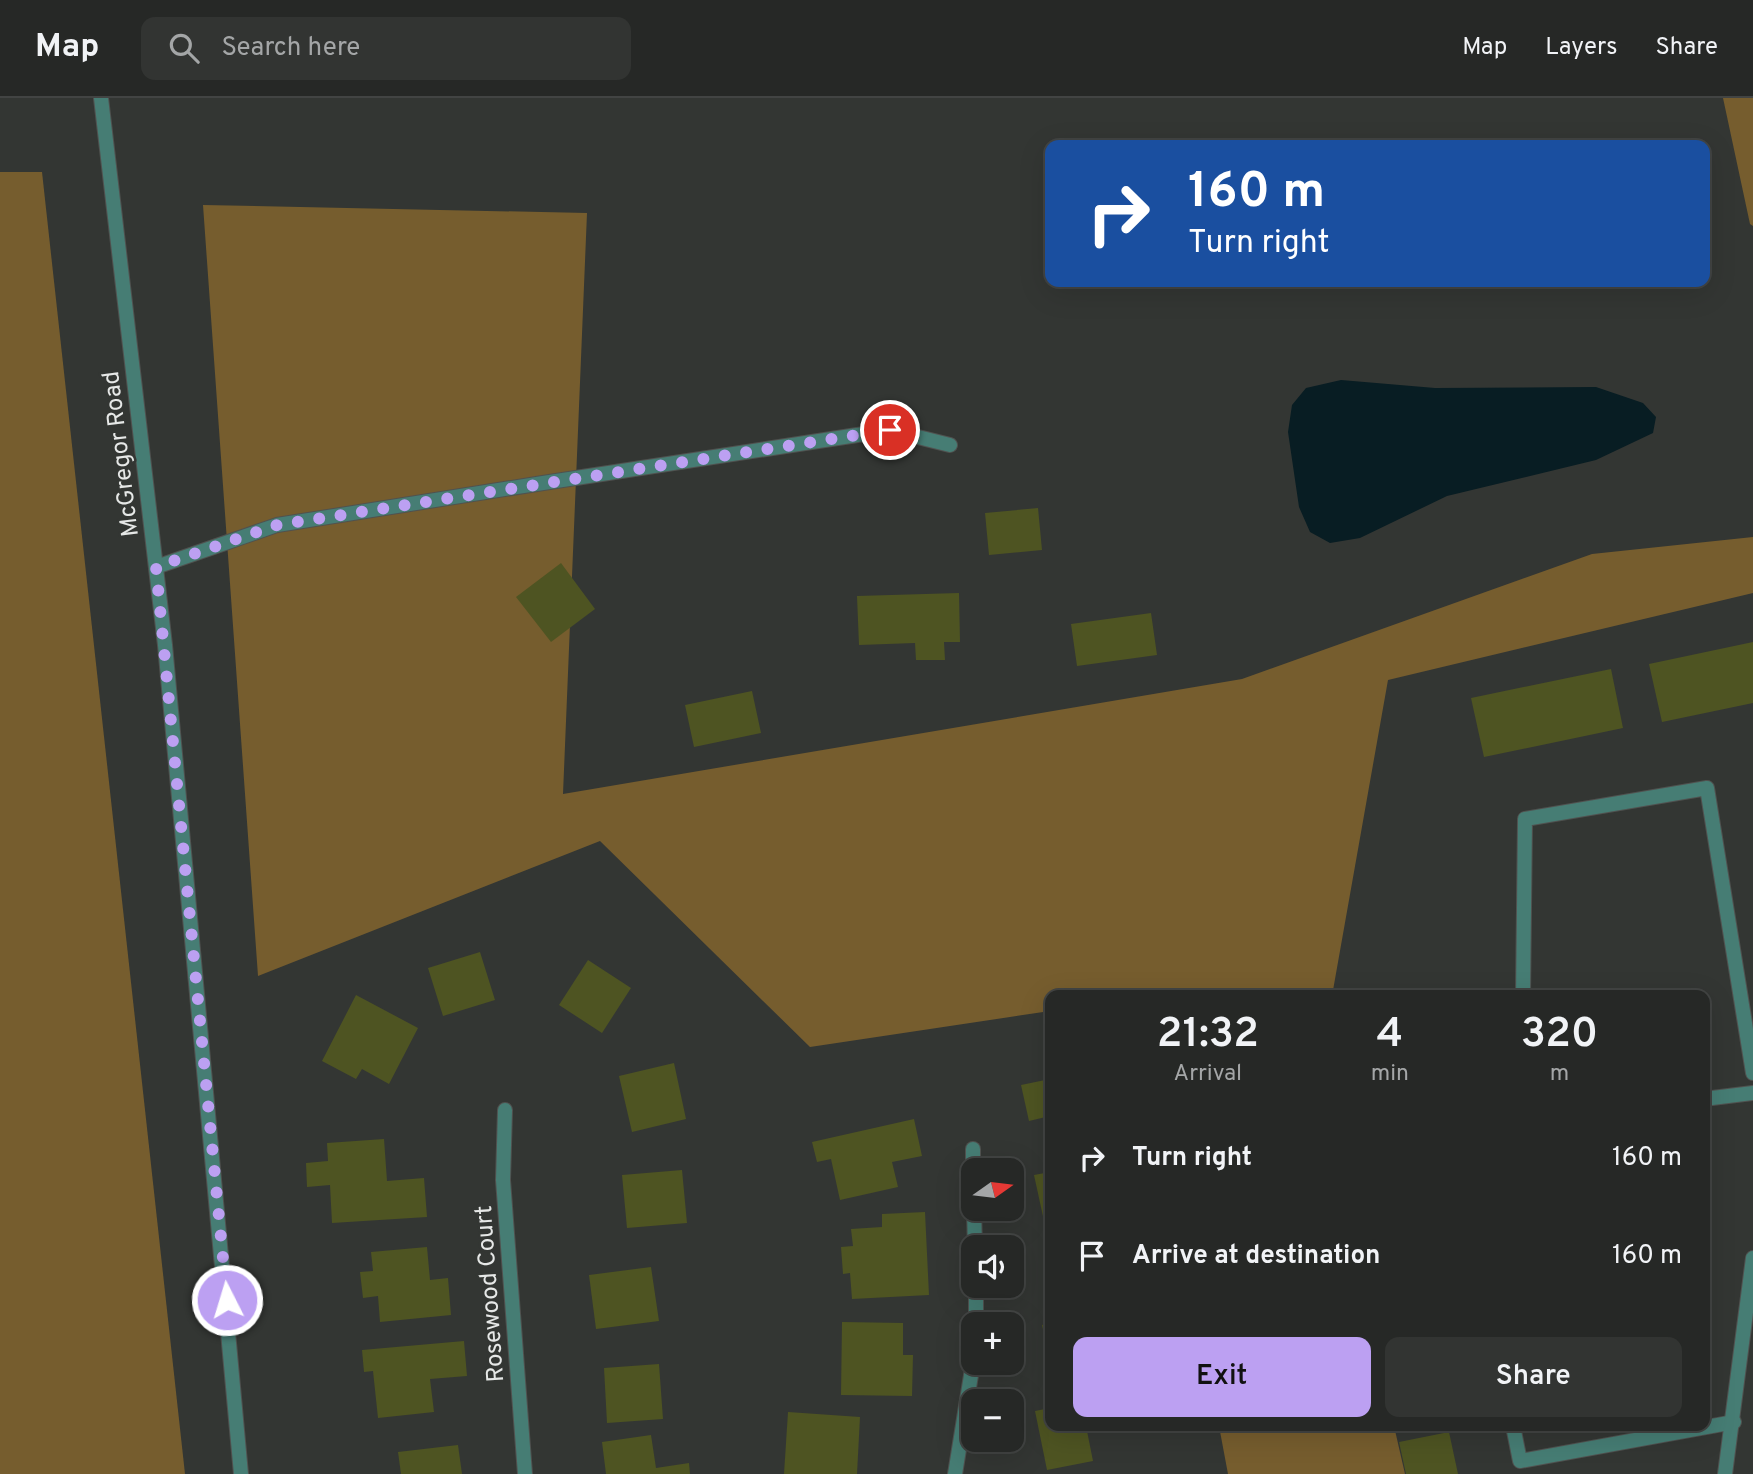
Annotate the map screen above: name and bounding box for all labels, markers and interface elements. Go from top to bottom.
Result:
search box [141,17,631,80]
text: Map [35,27,99,69]
icon: search [165,29,203,67]
text: Search here [221,32,360,65]
text: Map [1462,33,1507,63]
text: Layers [1545,33,1617,63]
text: Share [1655,33,1718,63]
text: 160 m [1188,163,1325,225]
icon: right [1073,168,1164,259]
text: Turn right [1188,224,1330,264]
street label: McGregor Road [97,369,147,538]
pin [860,400,920,460]
icon: arrive [871,411,909,449]
text: 21:32 [1157,1009,1259,1062]
text: 4 [1376,1009,1403,1062]
text: 320 [1521,1009,1598,1062]
text: Arrival [1174,1060,1242,1089]
text: min [1371,1060,1409,1089]
text: m [1550,1060,1569,1089]
icon: right [1073,1139,1111,1177]
text: Turn right [1132,1142,1252,1175]
text: 160 m [1612,1142,1682,1175]
north arrow [961,1158,1024,1222]
map controls [961,1158,1024,1452]
street label: Rosewood Court [470,1204,512,1383]
button: sound [961,1235,1024,1298]
icon: arrive [1073,1237,1111,1275]
text: Arrive at destination [1132,1240,1380,1273]
text: 160 m [1612,1240,1682,1273]
position arrow [190,1263,264,1337]
button: + [961,1312,1024,1375]
button: Exit [1073,1337,1371,1417]
button: Share [1385,1337,1682,1417]
button: − [961,1389,1024,1452]

